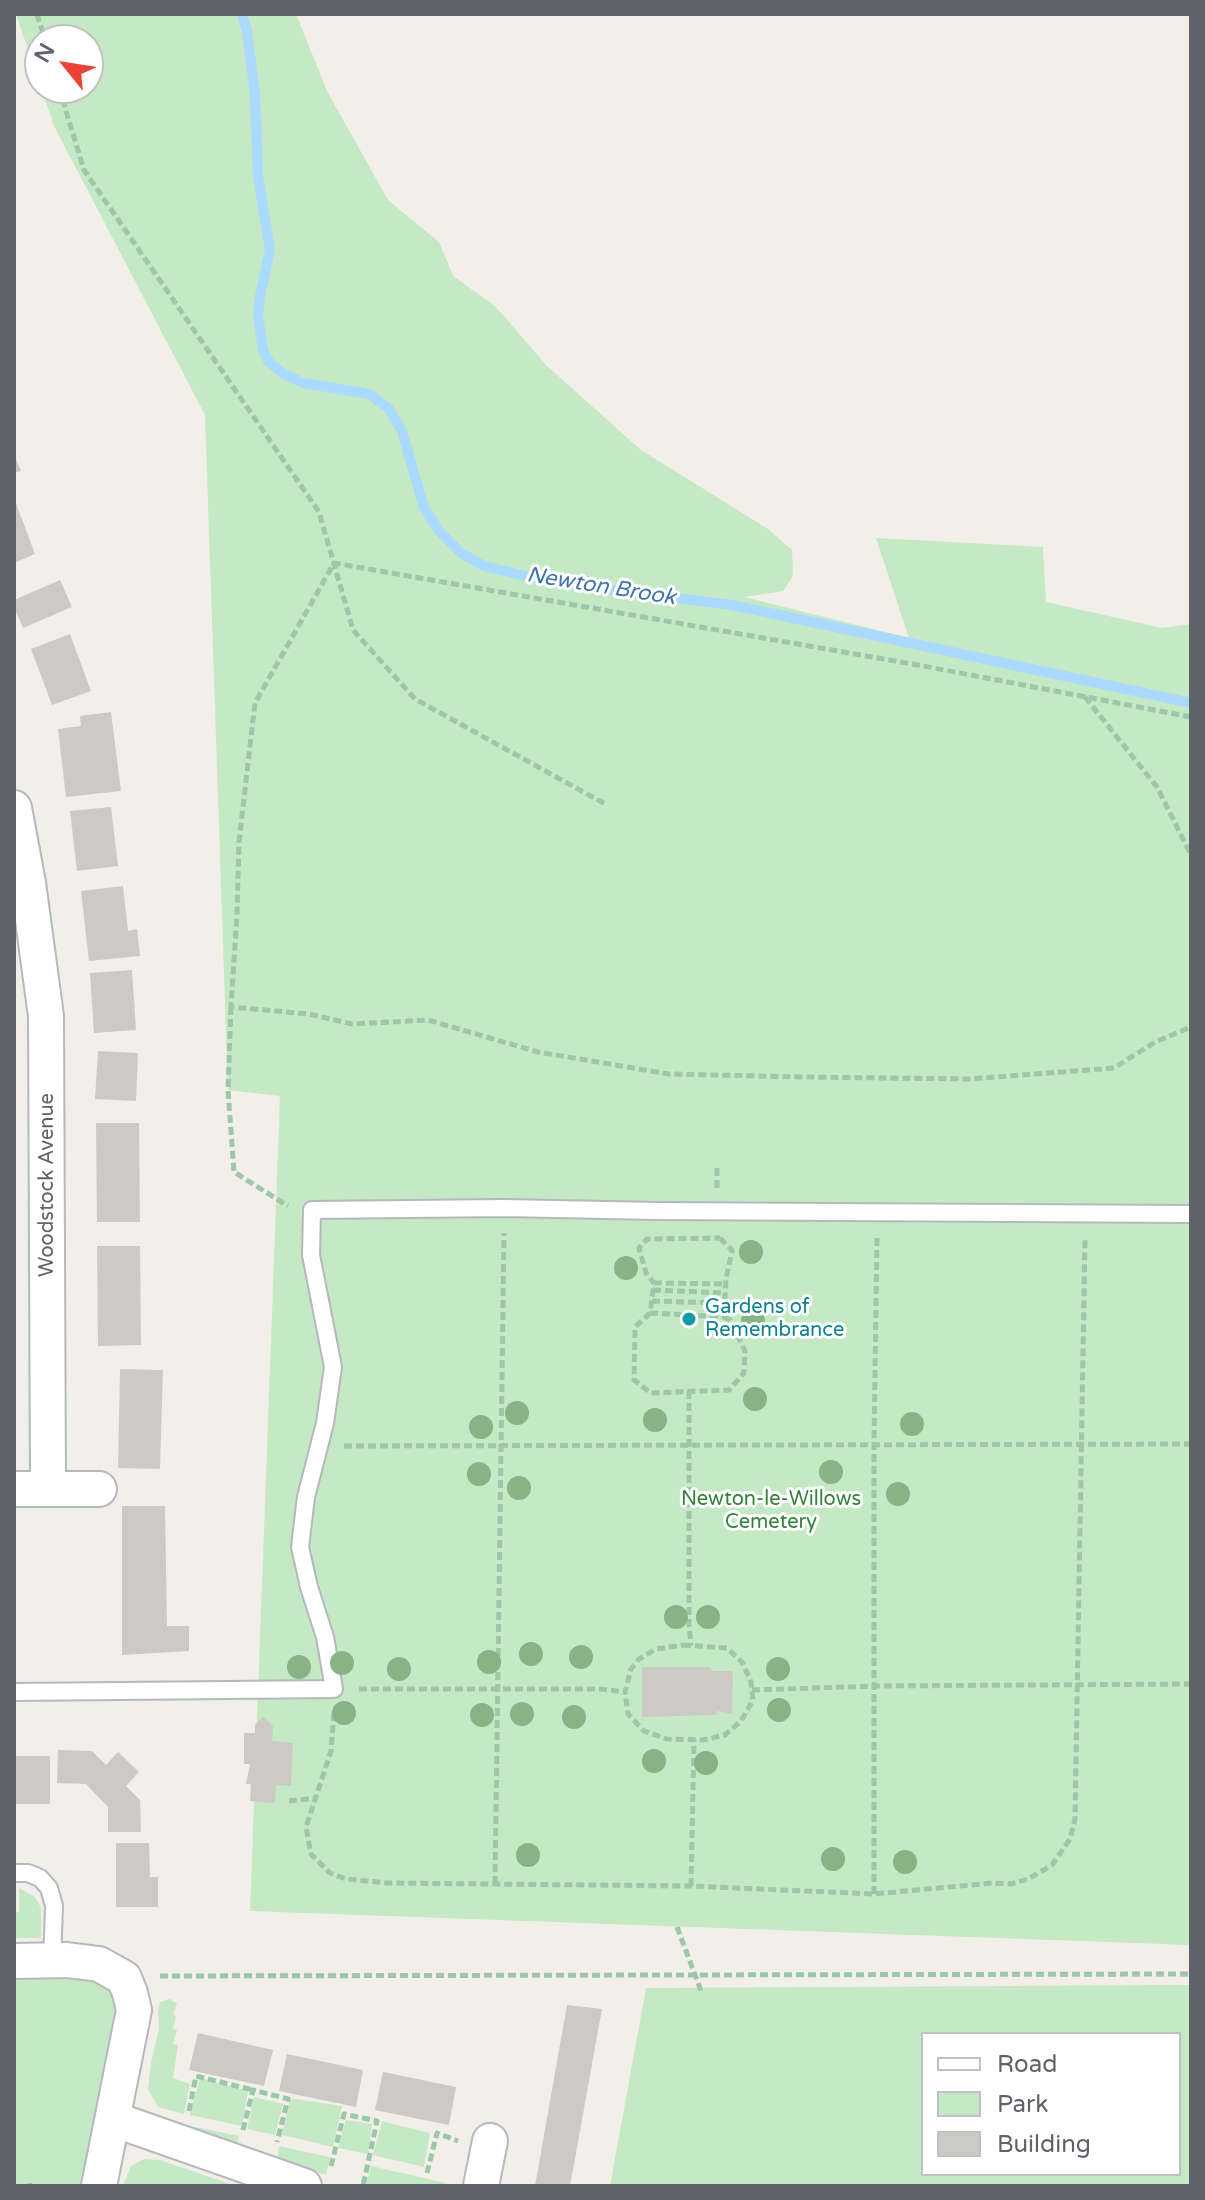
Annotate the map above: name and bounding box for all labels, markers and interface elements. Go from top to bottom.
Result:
north arrow [24,24,104,104]
text: N [29,39,61,67]
water label: Newton Brook [525,562,677,612]
street label: Woodstock Avenue [36,1093,60,1277]
place label: Gardens of Remembrance [705,1296,844,1343]
marker: Gardens of Remembrance [680,1310,698,1328]
park label: Newton-le-Willows Cemetery [681,1488,861,1535]
legend [921,2032,1181,2176]
text: Road [997,2050,1057,2079]
text: Park [997,2090,1048,2119]
text: Building [997,2130,1091,2159]

